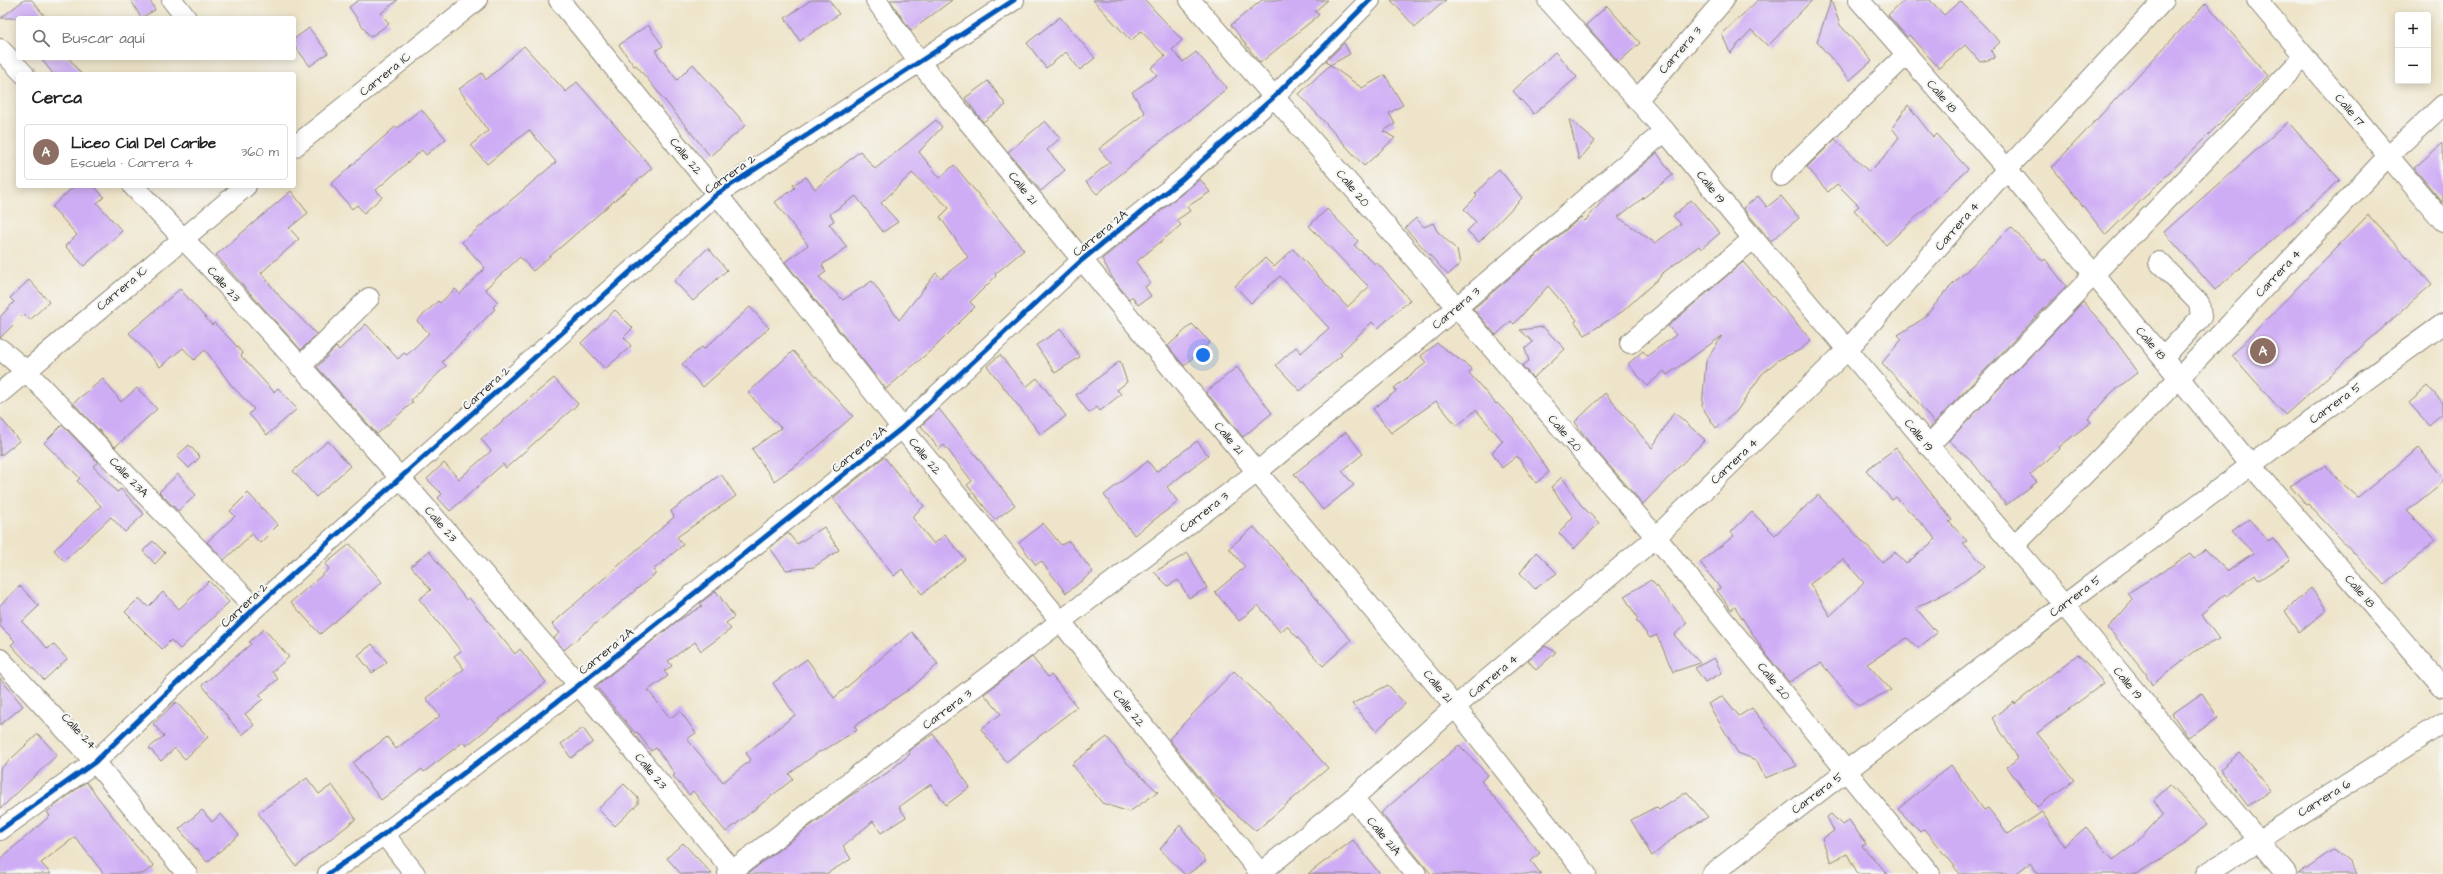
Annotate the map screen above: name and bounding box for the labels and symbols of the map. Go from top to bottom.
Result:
street label: Carrera 3 [1655,23,1706,78]
street label: Carrera 1C [356,48,415,100]
street label: Calle 18 [1922,76,1961,117]
street label: Calle 17 [2331,90,2369,131]
street label: Calle 22 [665,134,706,179]
street label: Carrera 2 [701,151,759,198]
street label: Calle 20 [1332,166,1374,211]
street label: Calle 19 [1692,167,1729,208]
street label: Calle 21 [1004,168,1041,209]
street label: Carrera 4 [1931,198,1983,255]
street label: Carrera 2A [1069,206,1132,261]
street label: Carrera 4 [2252,246,2305,301]
street label: Carrera 1C [93,262,152,315]
street label: Calle 23 [203,263,244,306]
street label: Carrera 3 [1429,283,1484,334]
street label: Calle 18 [2131,323,2170,364]
pin: A [2250,336,2276,366]
your location [1193,345,1213,365]
street label: Carrera 2 [459,362,514,414]
street label: Carrera 5 [2306,378,2365,428]
street label: Calle 20 [1544,411,1586,456]
street label: Calle 19 [1900,415,1937,455]
street label: Calle 21 [1210,418,1248,459]
street label: Carrera 2A [828,422,891,477]
street label: Calle 22 [904,434,945,479]
street label: Carrera 4 [1707,434,1762,488]
street label: Calle 23A [105,453,152,502]
street label: Carrera 3 [1176,488,1232,537]
street label: Calle 23 [420,503,461,546]
street label: Carrera 5 [2046,571,2105,621]
street label: Calle 18 [2340,571,2379,612]
street label: Carrera 2 [217,579,272,632]
street label: Carrera 2A [575,624,638,679]
street label: Carrera 4 [1465,651,1522,702]
street label: Calle 20 [1753,659,1794,704]
street label: Calle 19 [2109,663,2146,703]
street label: Calle 21 [1419,666,1457,707]
street label: Carrera 3 [919,685,976,734]
street label: Calle 22 [1109,686,1149,731]
street label: Calle 24 [57,709,100,753]
street label: Calle 23 [630,750,671,793]
street label: Carrera 5 [1788,768,1847,818]
street label: Carrera 6 [2295,775,2354,821]
street label: Calle 21A [1362,813,1405,860]

